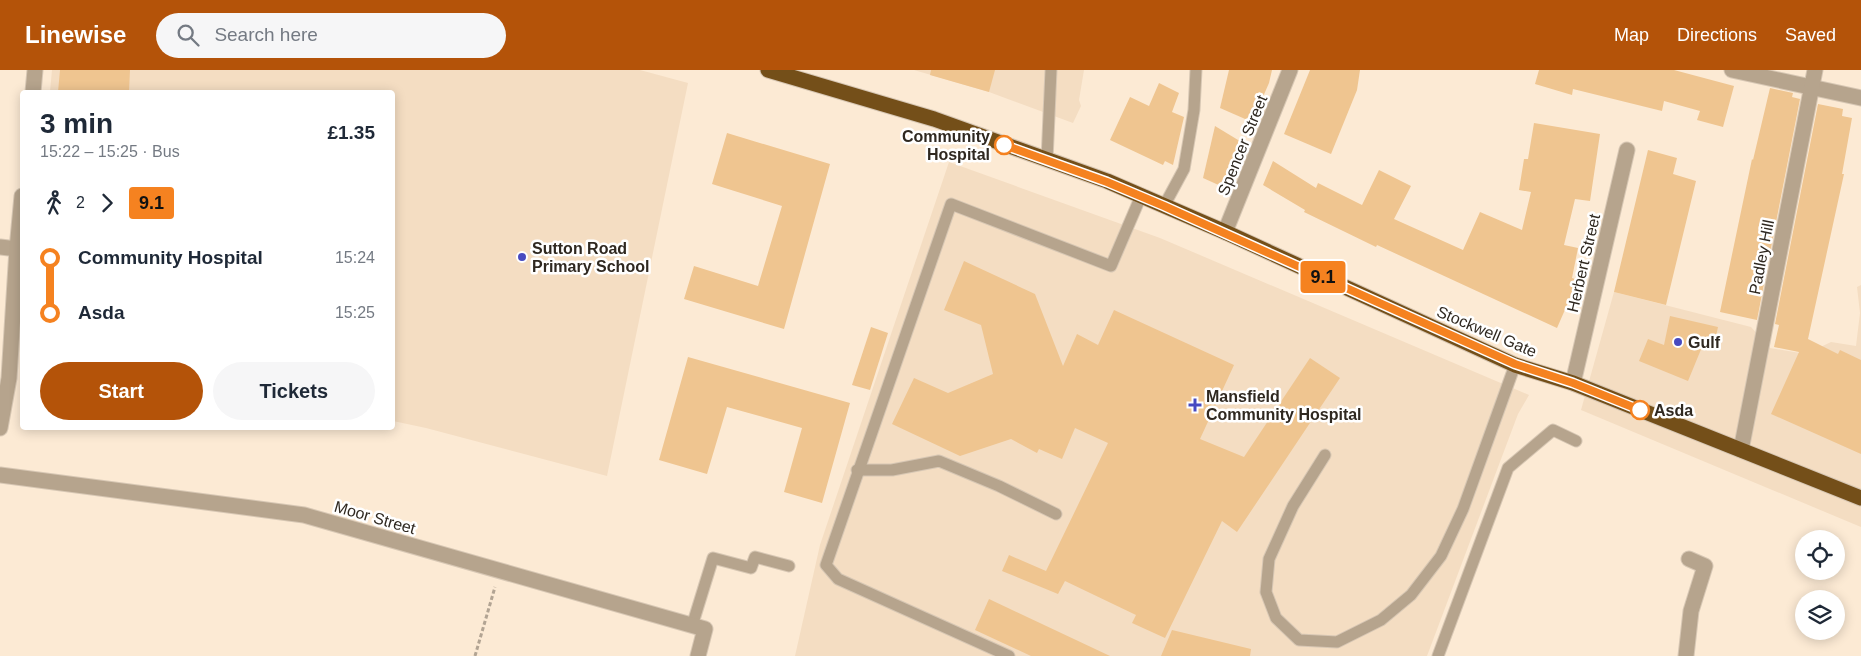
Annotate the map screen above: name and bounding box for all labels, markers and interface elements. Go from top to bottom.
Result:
search box [156,13,506,58]
text: Linewise [25,21,126,48]
icon: search [174,21,202,49]
text: Search here [214,24,318,45]
text: Map [1614,25,1649,45]
text: Directions [1677,25,1757,45]
text: Saved [1785,25,1836,45]
street label: Spencer Street [1215,92,1271,198]
text: 3 min [40,108,113,139]
text: £1.35 [327,122,375,143]
place label: Community Hospital [902,128,990,163]
marker: Community Hospital [994,135,1014,155]
text: 15:22 – 15:25 · Bus [40,143,180,160]
icon: walk [40,189,68,217]
icon: forward [93,189,121,217]
text: 9.1 [139,193,164,213]
text: 2 [76,194,85,211]
street label: Herbert Street [1564,212,1603,314]
street label: Padley Hill [1746,218,1777,296]
place label: Sutton Road Primary School [532,240,649,275]
text: Community Hospital [78,247,263,268]
text: 15:24 [335,249,375,266]
marker: Sutton Road Primary School [516,251,528,263]
line badge: 9.1 [1294,261,1352,293]
text: 9.1 [1310,267,1336,287]
text: Asda [78,302,124,323]
street label: Stockwell Gate [1434,303,1539,360]
text: 15:25 [335,304,375,321]
place label: Gulf [1688,334,1721,351]
marker: Gulf [1672,336,1684,348]
button: Start [40,362,203,420]
button: Tickets [213,362,375,420]
place label: Mansfield Community Hospital [1206,388,1362,423]
marker: Mansfield Community Hospital [1188,398,1202,412]
marker: Asda [1630,400,1650,420]
place label: Asda [1654,402,1693,419]
street label: Moor Street [332,498,418,537]
map controls [1795,530,1845,640]
button: locate [1795,530,1845,580]
button: layers [1795,590,1845,640]

